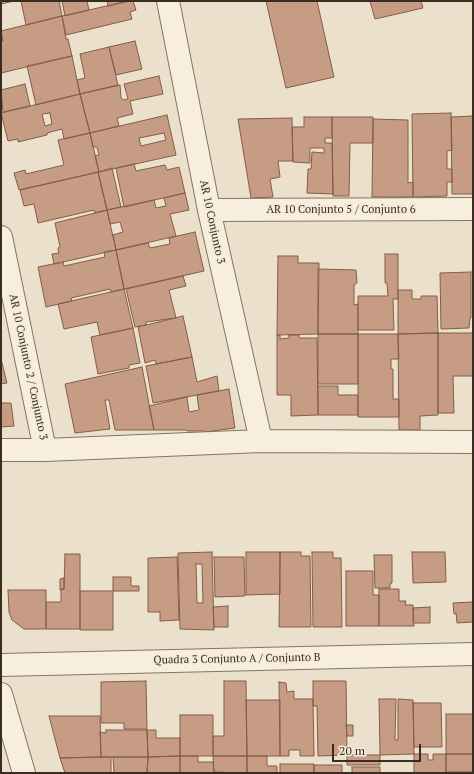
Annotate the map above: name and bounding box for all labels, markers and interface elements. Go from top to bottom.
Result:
street label: AR 10 Conjunto 3 [197,179,227,265]
street label: AR 10 Conjunto 5 / Conjunto 6 [266,203,416,217]
street label: AR 10 Conjunto 2 / Conjunto 3 [6,293,50,441]
street label: Quadra 3 Conjunto A / Conjunto B [153,651,321,667]
scale bar [334,736,423,762]
text: 20 m [339,743,365,758]

